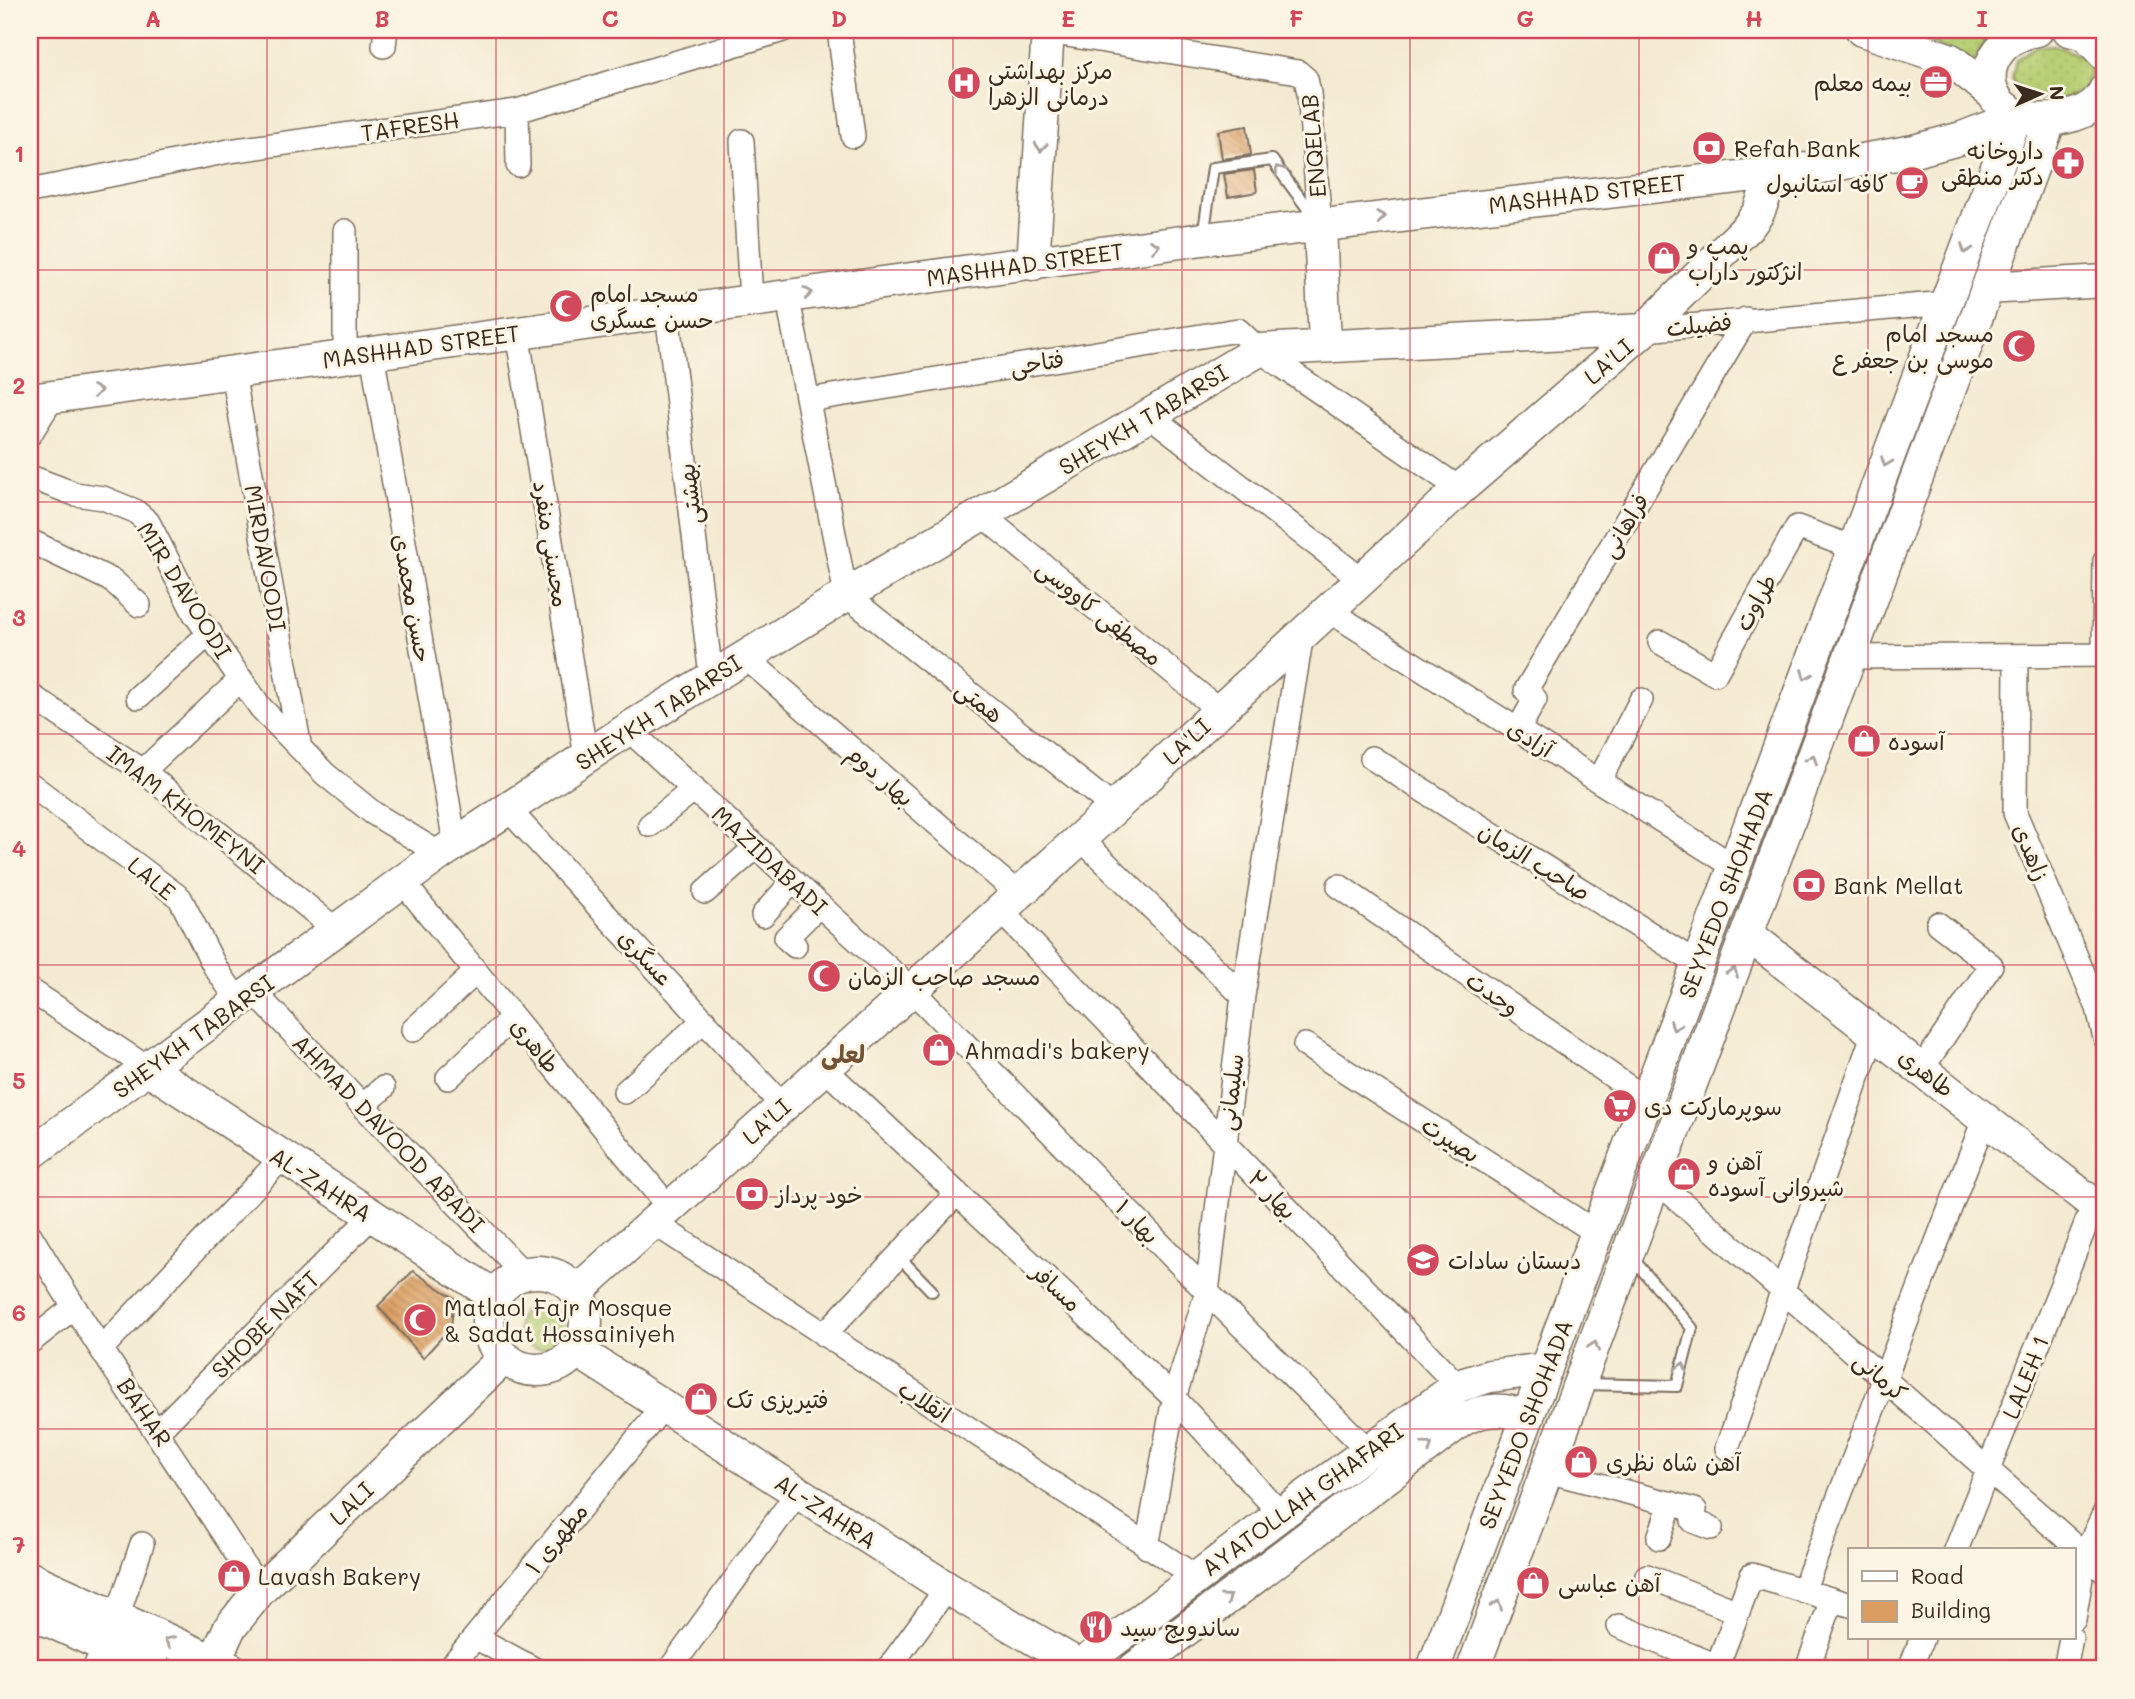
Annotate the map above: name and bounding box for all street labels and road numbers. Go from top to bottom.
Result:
street label: ENQELAB [1294,93,1332,199]
street label: TAFRESH [359,104,461,148]
street label: MASHHAD STREET [1487,166,1687,220]
street label: MASHHAD STREET [925,235,1125,293]
street label: فضیلت [1665,306,1733,342]
street label: MASHHAD STREET [321,317,521,375]
street label: LA'LI [1577,332,1639,390]
street label: فتاحی [1008,343,1066,382]
street label: SHEYKH TABARSI [1053,357,1233,481]
street label: بهشتی [670,461,709,527]
street label: محسنی منفرد [526,479,577,610]
street label: MIRDAVOODI [238,482,294,634]
street label: فراهانی [1593,487,1656,563]
street label: MIR DAVOODI [131,516,239,664]
street label: حسن محمدی [387,531,439,665]
street label: مصطفی کاووسی [1030,552,1169,673]
street label: طراوت [1727,568,1783,636]
street label: SHEYKH TABARSI [569,647,747,777]
street label: همتی [949,673,1010,730]
street label: LA'LI [1156,711,1216,771]
street label: آزادی [1502,712,1561,764]
street label: IMAM KHOMEYNI [101,738,271,880]
street label: بهار دوم [838,738,921,815]
street label: SEYYEDO SHOHADA [1671,784,1779,1002]
street label: MAZIDABADI [706,799,834,921]
street label: صاحب الزمان [1474,815,1596,907]
street label: زاهدی [2007,819,2057,885]
street label: LALE [122,850,182,906]
street label: عسگری [612,922,680,992]
street label: وحدت [1461,964,1525,1022]
street label: SHEYKH TABARSI [107,967,279,1105]
street label: طاهری [505,1011,567,1079]
street label: AHMAD DAVOOD ABADI [286,1027,492,1239]
street label: طاهری [1893,1041,1961,1103]
street label: سلیمانی [1210,1052,1251,1132]
street label: LA'LI [735,1091,797,1151]
street label: بصیرت [1416,1109,1486,1169]
street label: AL-ZAHRA [264,1140,378,1228]
street label: بهار ۲ [1242,1163,1304,1225]
street label: بهار ۱ [1110,1192,1166,1250]
street label: مسافر [1024,1255,1088,1318]
street label: SHOBE NAFT [205,1264,325,1384]
street label: SEYYEDO SHOHADA [1471,1315,1579,1533]
street label: LALEH 1 [1995,1331,2055,1423]
street label: کرمانی [1848,1345,1914,1408]
street label: BAHAR [111,1372,179,1452]
street label: انقلاب [893,1373,957,1429]
street label: AYATOLLAH GHAFARI [1195,1416,1409,1582]
street label: AL-ZAHRA [769,1467,883,1555]
street label: LALI [323,1475,379,1531]
street label: مطهری ۱ [518,1496,594,1580]

